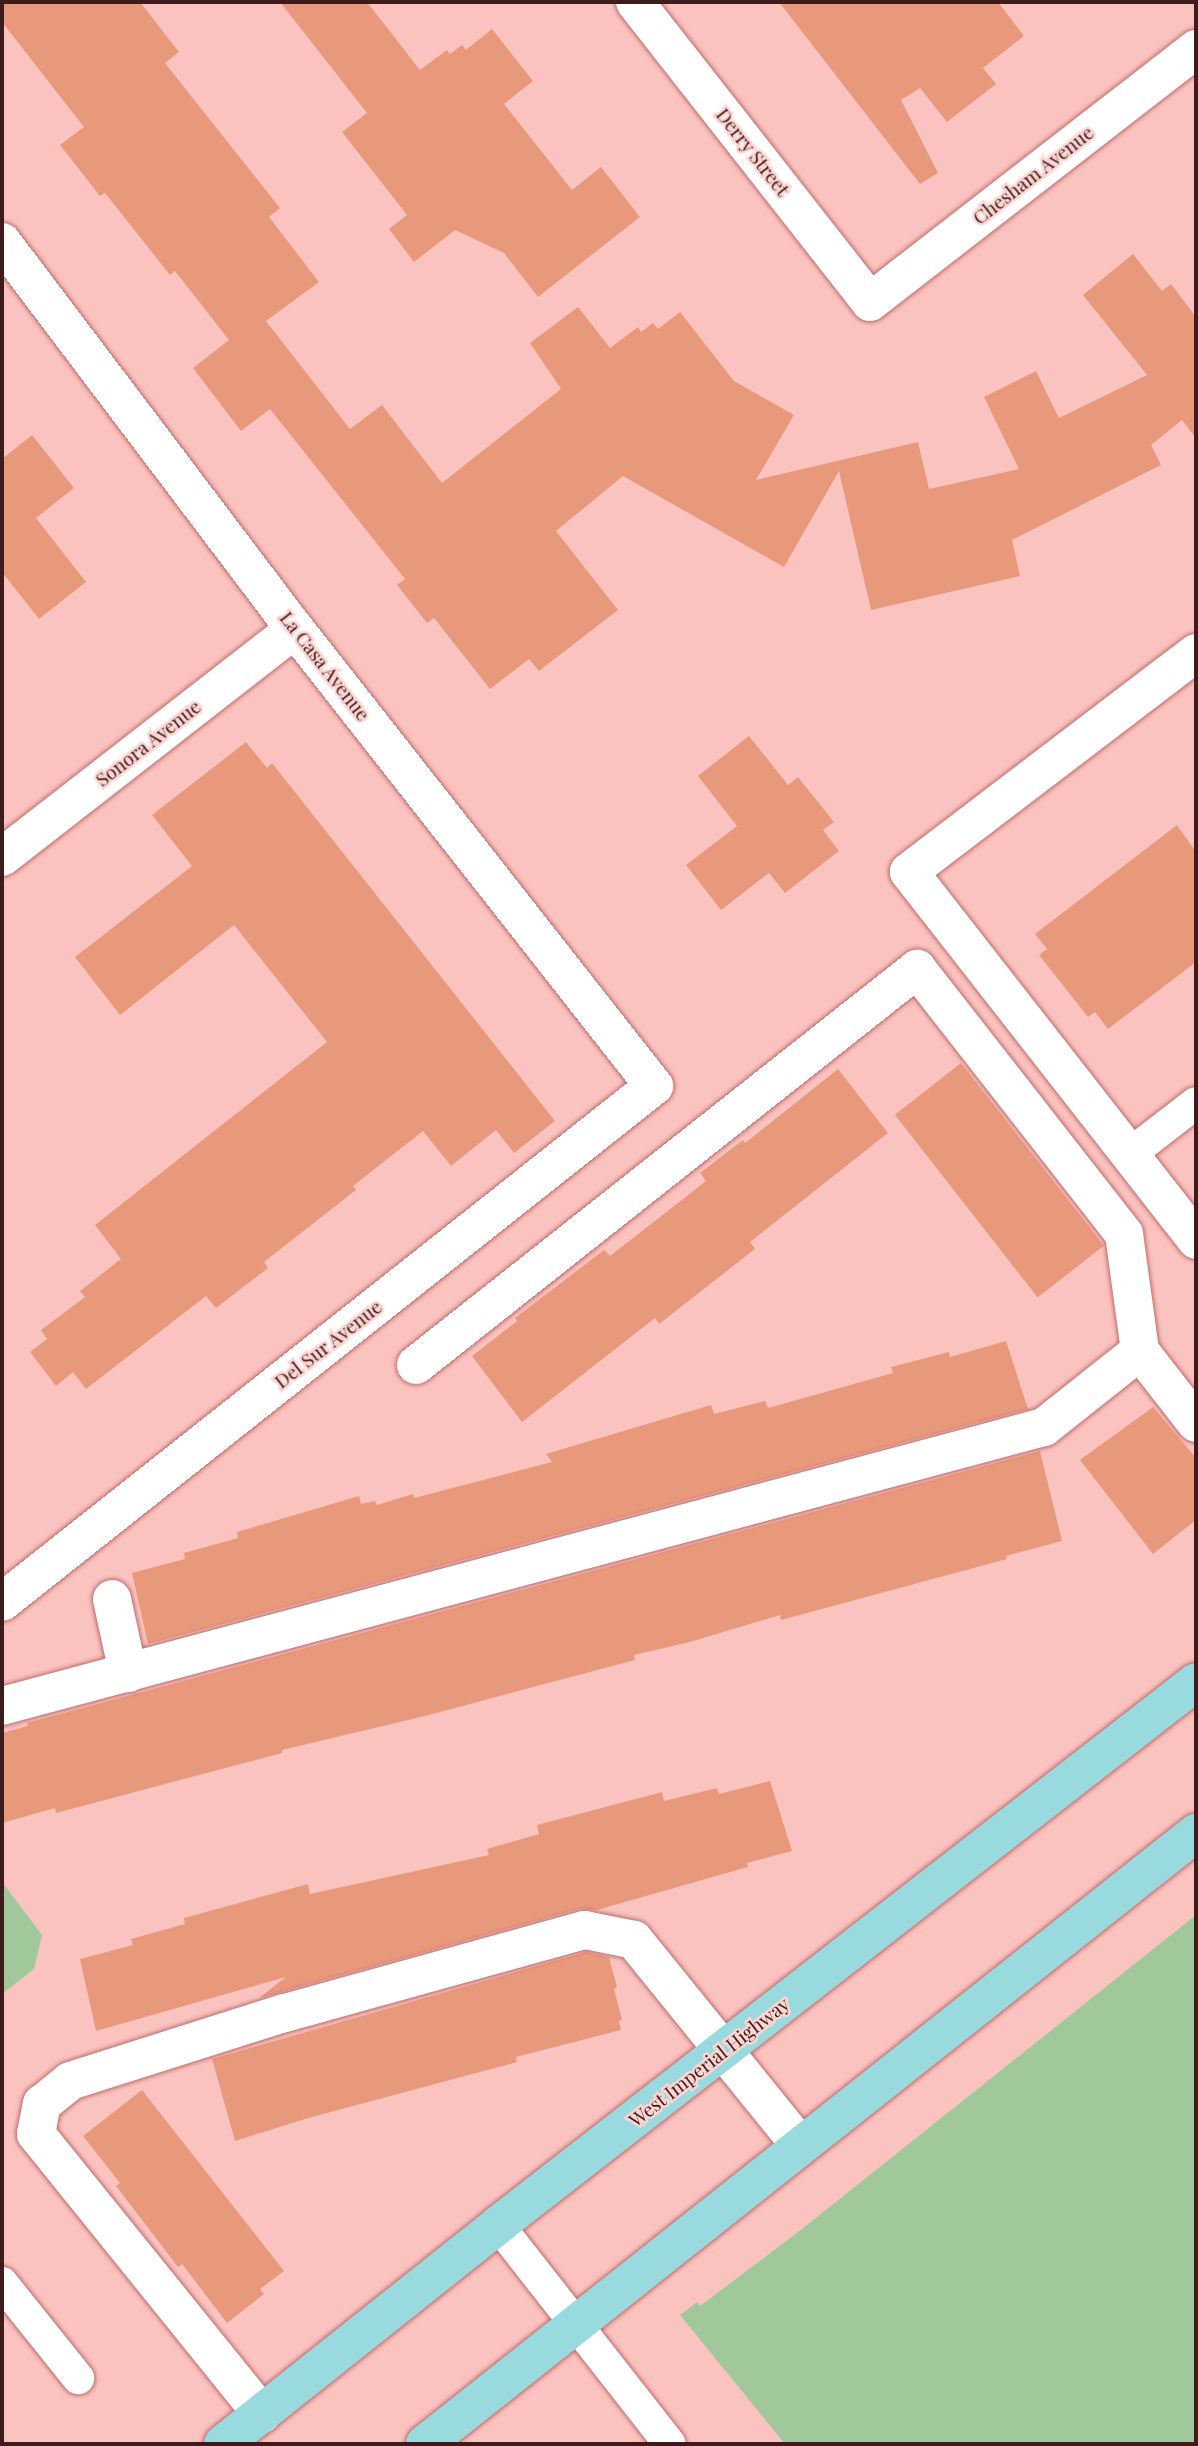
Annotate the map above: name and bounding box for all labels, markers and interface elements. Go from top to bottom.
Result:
street label: Derry Street [712,103,794,201]
street label: Chesham Avenue [968,121,1098,229]
street label: La Casa Avenue [275,606,375,726]
street label: Sonora Avenue [91,695,205,791]
street label: Del Sur Avenue [269,1295,387,1393]
street label: West Imperial Highway [624,1992,794,2132]

